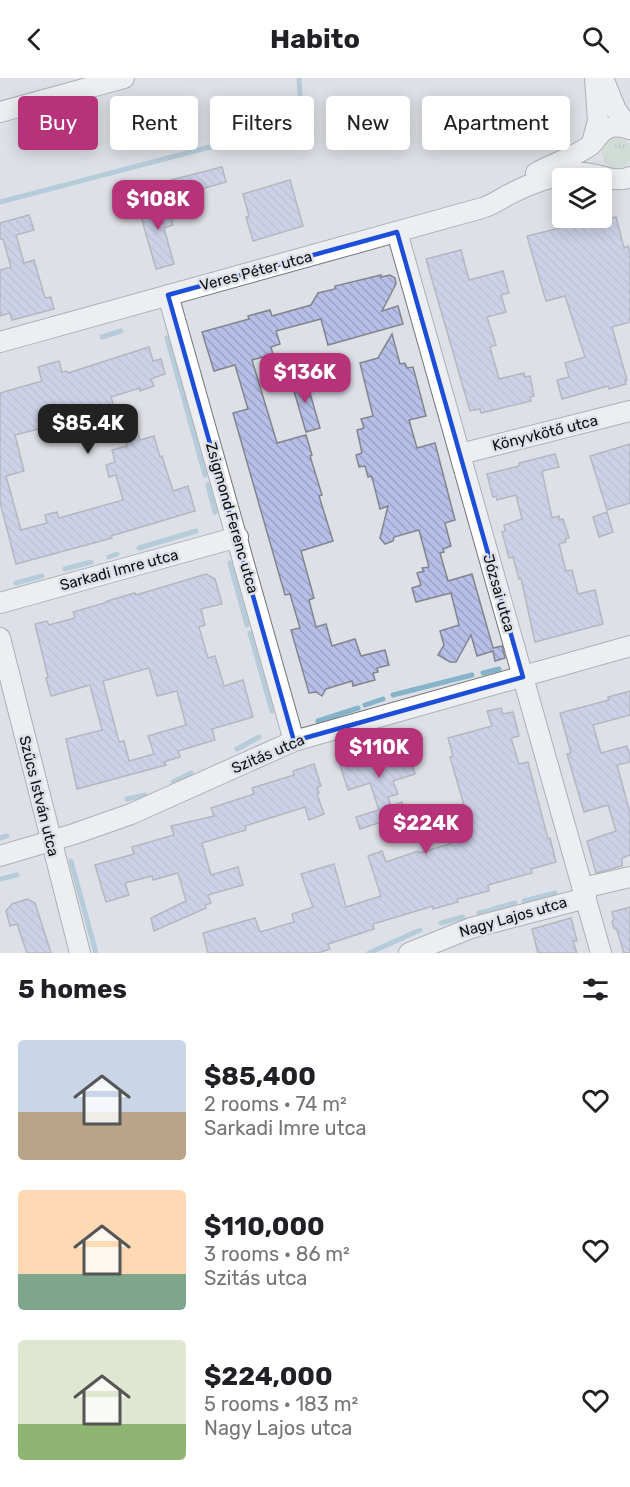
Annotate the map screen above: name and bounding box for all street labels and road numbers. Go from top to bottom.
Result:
street label: Veres Péter utca [198,247,314,295]
street label: Könyvkötő utca [490,411,600,455]
street label: Zsigmond Ferenc utca [202,440,262,596]
street label: Sarkadi Imre utca [58,546,180,594]
street label: Józsai utca [479,552,519,634]
street label: Szitás utca [229,731,307,777]
street label: Szűcs István utca [15,734,63,858]
street label: Nagy Lajos utca [457,893,569,941]

